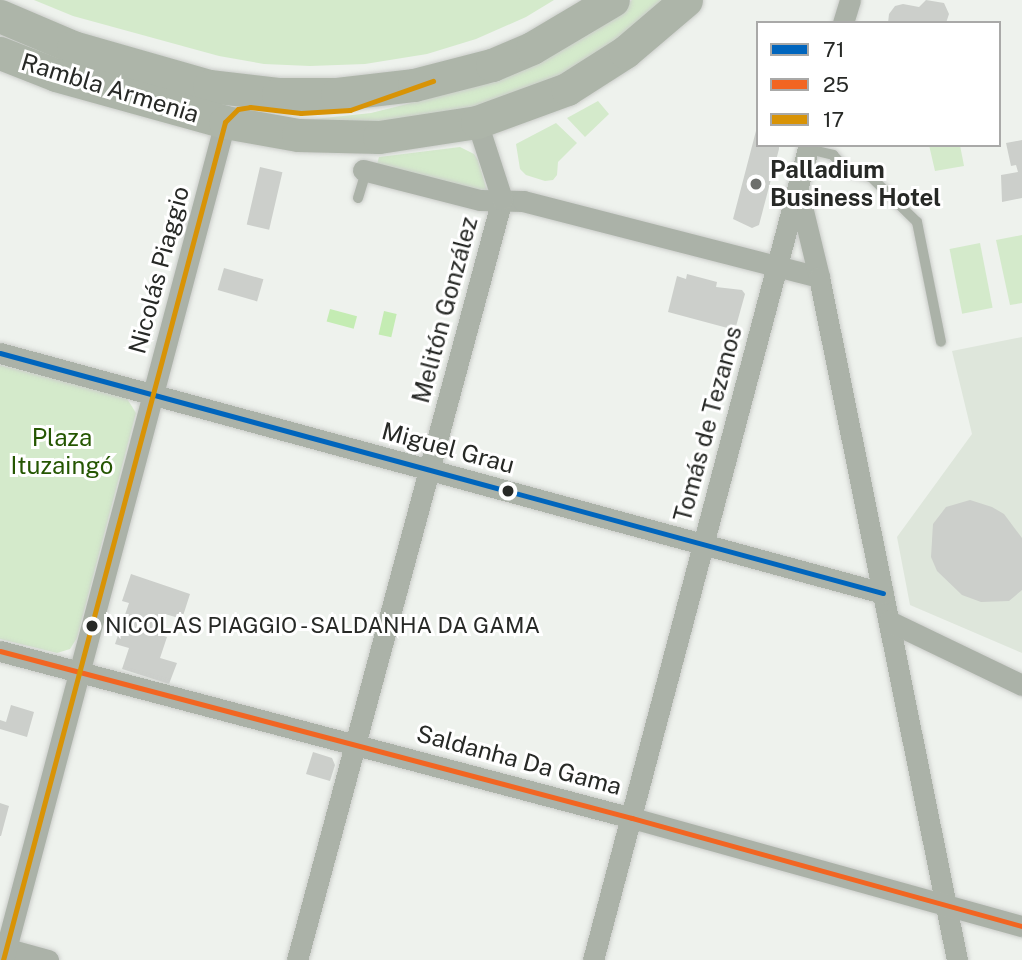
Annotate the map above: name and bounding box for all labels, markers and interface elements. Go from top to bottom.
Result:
legend [756,21,1001,147]
text: 71 [823,37,845,62]
street label: Rambla Armenia [18,47,202,129]
text: 25 [823,72,849,97]
text: 17 [823,107,844,132]
place label: Palladium Business Hotel [770,156,941,212]
marker: Palladium Business Hotel [748,176,764,192]
street label: Nicolás Piaggio [123,183,195,357]
street label: Melitón González [406,214,484,406]
street label: Tomás de Tezanos [668,323,748,525]
street label: Miguel Grau [379,416,517,480]
park label: Plaza Ituzaingó [11,424,113,480]
unlabelled marker [501,484,515,498]
place label: NICOLAS PIAGGIO - SALDANHA DA GAMA [105,613,546,639]
marker: NICOLAS PIAGGIO - SALDANHA DA GAMA [85,619,99,633]
street label: Saldanha Da Gama [413,719,625,801]

